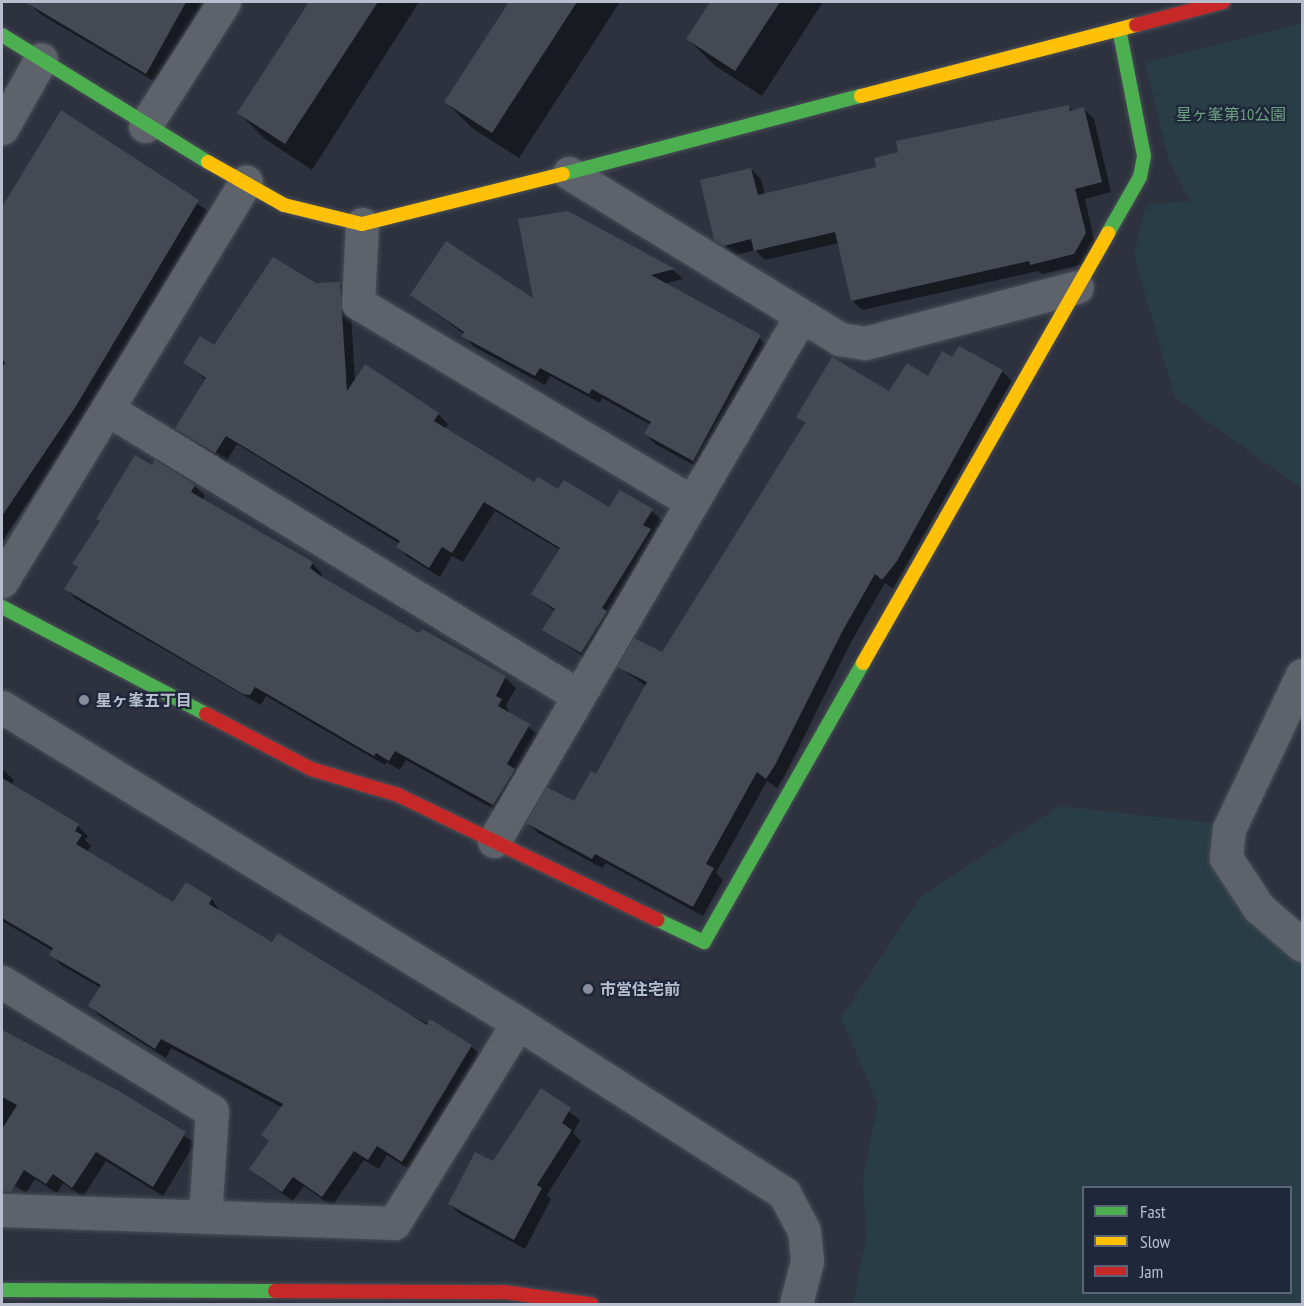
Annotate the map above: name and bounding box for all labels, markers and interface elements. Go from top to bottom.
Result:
park label: 星ヶ峯第10公園 [1176,104,1286,124]
place label: 星ヶ峯五丁目 [96,690,192,710]
marker: 星ヶ峯五丁目 [77,693,91,707]
place label: 市営住宅前 [600,979,680,999]
marker: 市営住宅前 [581,982,595,996]
legend [1082,1186,1292,1294]
text: Fast [1140,1200,1166,1223]
text: Slow [1140,1230,1170,1253]
text: Jam [1140,1260,1163,1283]

